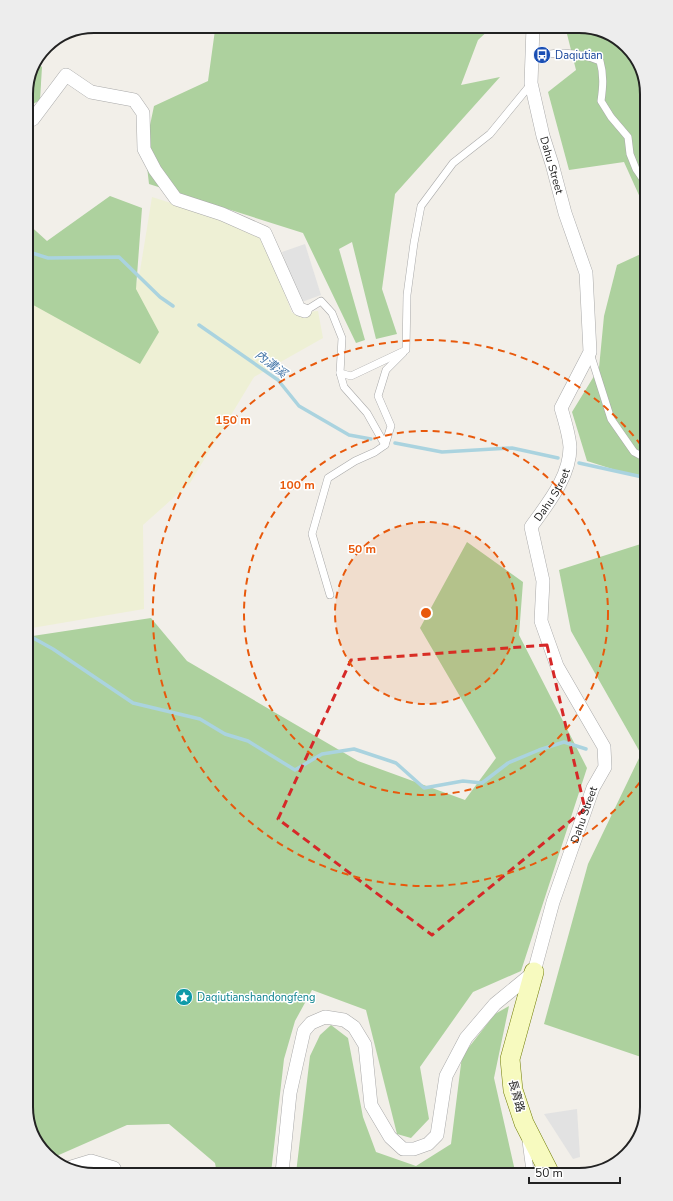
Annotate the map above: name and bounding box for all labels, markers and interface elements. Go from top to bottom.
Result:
bus stop icon: Daqiutian [532,45,552,65]
place label: Daqiutian [555,48,603,63]
street label: Dahu Street [536,135,567,196]
water label: 內溝溪 [252,347,292,383]
text: 150 m [215,412,251,428]
street label: Dahu Street [531,466,574,524]
text: 100 m [279,477,315,493]
text: 50 m [348,541,376,557]
centre of rings [419,606,433,620]
street label: Dahu Street [567,784,601,845]
place icon: Daqiutianshandongfeng [174,987,194,1007]
place label: Daqiutianshandongfeng [197,990,316,1005]
street label: 長青路 [505,1078,528,1114]
scale bar [529,1159,620,1185]
text: 50 m [535,1165,563,1181]

